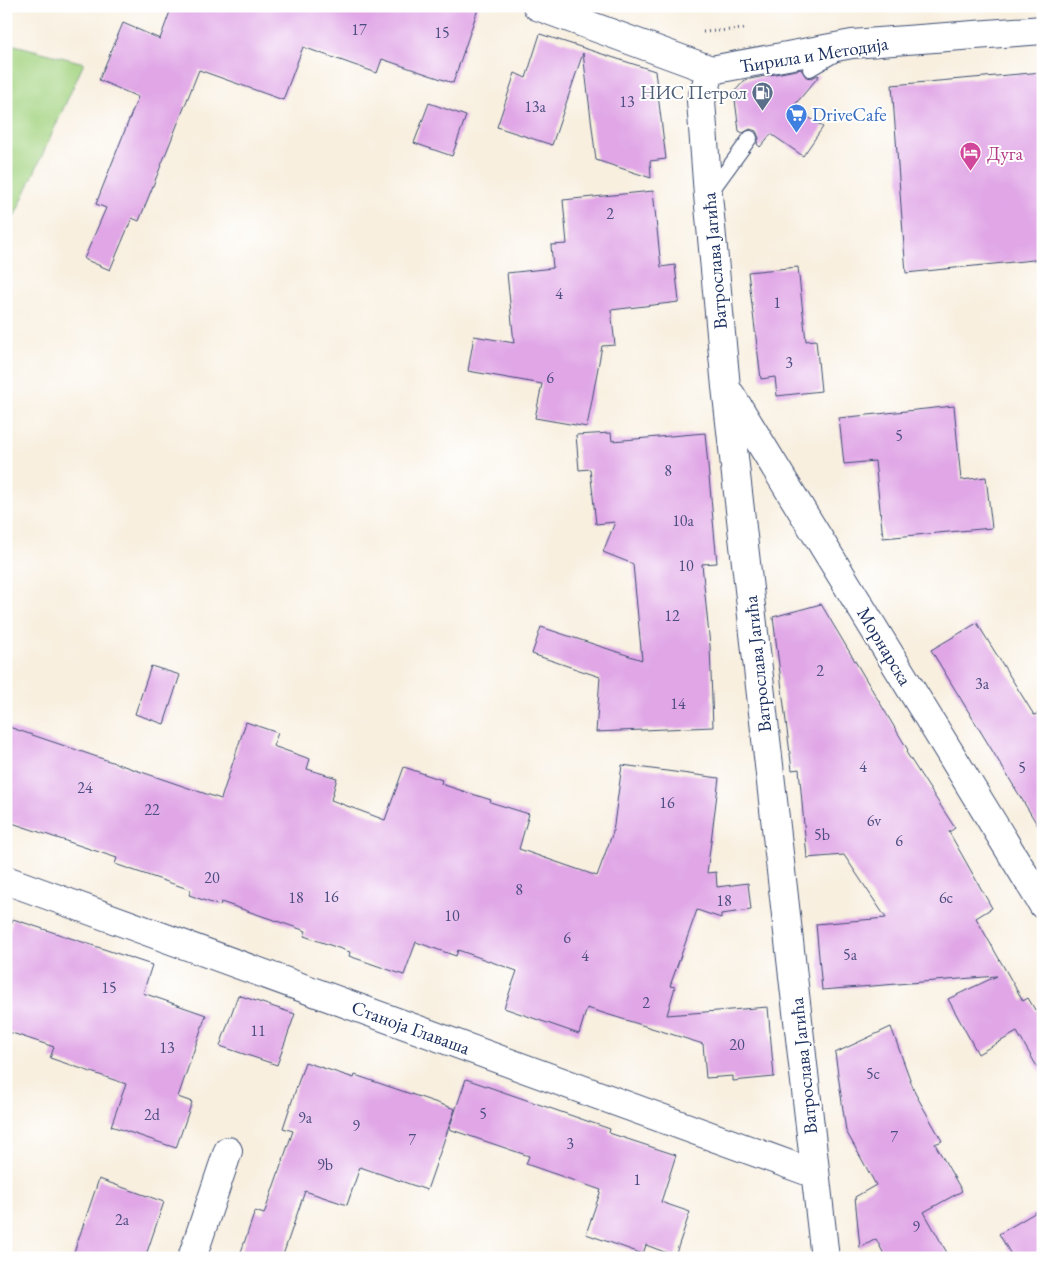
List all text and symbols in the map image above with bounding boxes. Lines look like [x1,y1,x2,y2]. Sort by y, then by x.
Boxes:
house number: 17 [351,19,367,40]
house number: 15 [434,22,450,43]
street label: Ћирила и Методија [738,30,890,79]
place label: НИС Петрол [640,80,747,105]
fuel station icon: НИС Петрол [751,80,775,111]
house number: 13 [619,91,635,112]
house number: 13a [524,96,546,117]
supermarket icon: DriveCafe [784,102,808,133]
place label: DriveCafe [812,102,887,127]
hotel icon: Дуга [959,141,983,172]
place label: Дуга [987,141,1023,166]
street label: Ватрослава Јагића [696,191,733,331]
house number: 2 [606,203,614,224]
house number: 4 [555,283,563,304]
house number: 1 [773,292,781,313]
house number: 3 [785,352,793,373]
house number: 6 [546,367,554,388]
house number: 5 [895,425,903,446]
house number: 8 [664,460,672,481]
house number: 10a [672,510,694,531]
house number: 10 [678,555,694,576]
street label: Ватрослава Јагића [738,594,777,734]
street label: Морнарска [851,602,918,690]
house number: 12 [664,605,680,626]
house number: 2 [816,660,824,681]
house number: 3a [975,673,990,694]
house number: 14 [670,693,686,714]
house number: 4 [859,756,867,777]
house number: 5 [1018,757,1026,778]
house number: 24 [77,777,93,798]
house number: 16 [659,792,675,813]
house number: 22 [144,799,160,820]
house number: 6v [867,810,882,831]
house number: 5b [814,824,830,845]
house number: 6 [895,830,903,851]
house number: 20 [204,867,220,888]
house number: 8 [515,879,523,900]
house number: 16 [323,886,339,907]
house number: 18 [288,887,304,908]
house number: 6c [939,887,953,908]
house number: 18 [716,890,732,911]
house number: 10 [444,905,460,926]
house number: 6 [563,927,571,948]
house number: 5a [843,944,858,965]
house number: 4 [581,945,589,966]
house number: 15 [101,977,117,998]
house number: 2 [642,992,650,1013]
street label: Станоја Главаша [348,995,474,1061]
street label: Ватрослава Јагића [784,996,823,1136]
house number: 11 [250,1020,266,1041]
house number: 20 [729,1034,745,1055]
house number: 13 [159,1037,175,1058]
house number: 5c [866,1063,880,1084]
house number: 5 [479,1103,487,1124]
house number: 2d [144,1104,161,1125]
house number: 9a [298,1107,313,1128]
house number: 9 [352,1115,360,1136]
house number: 7 [890,1126,898,1147]
house number: 7 [408,1129,416,1150]
house number: 3 [566,1133,574,1154]
house number: 9b [317,1154,333,1175]
house number: 1 [633,1169,641,1190]
house number: 2a [115,1209,130,1230]
house number: 9 [912,1216,920,1237]

